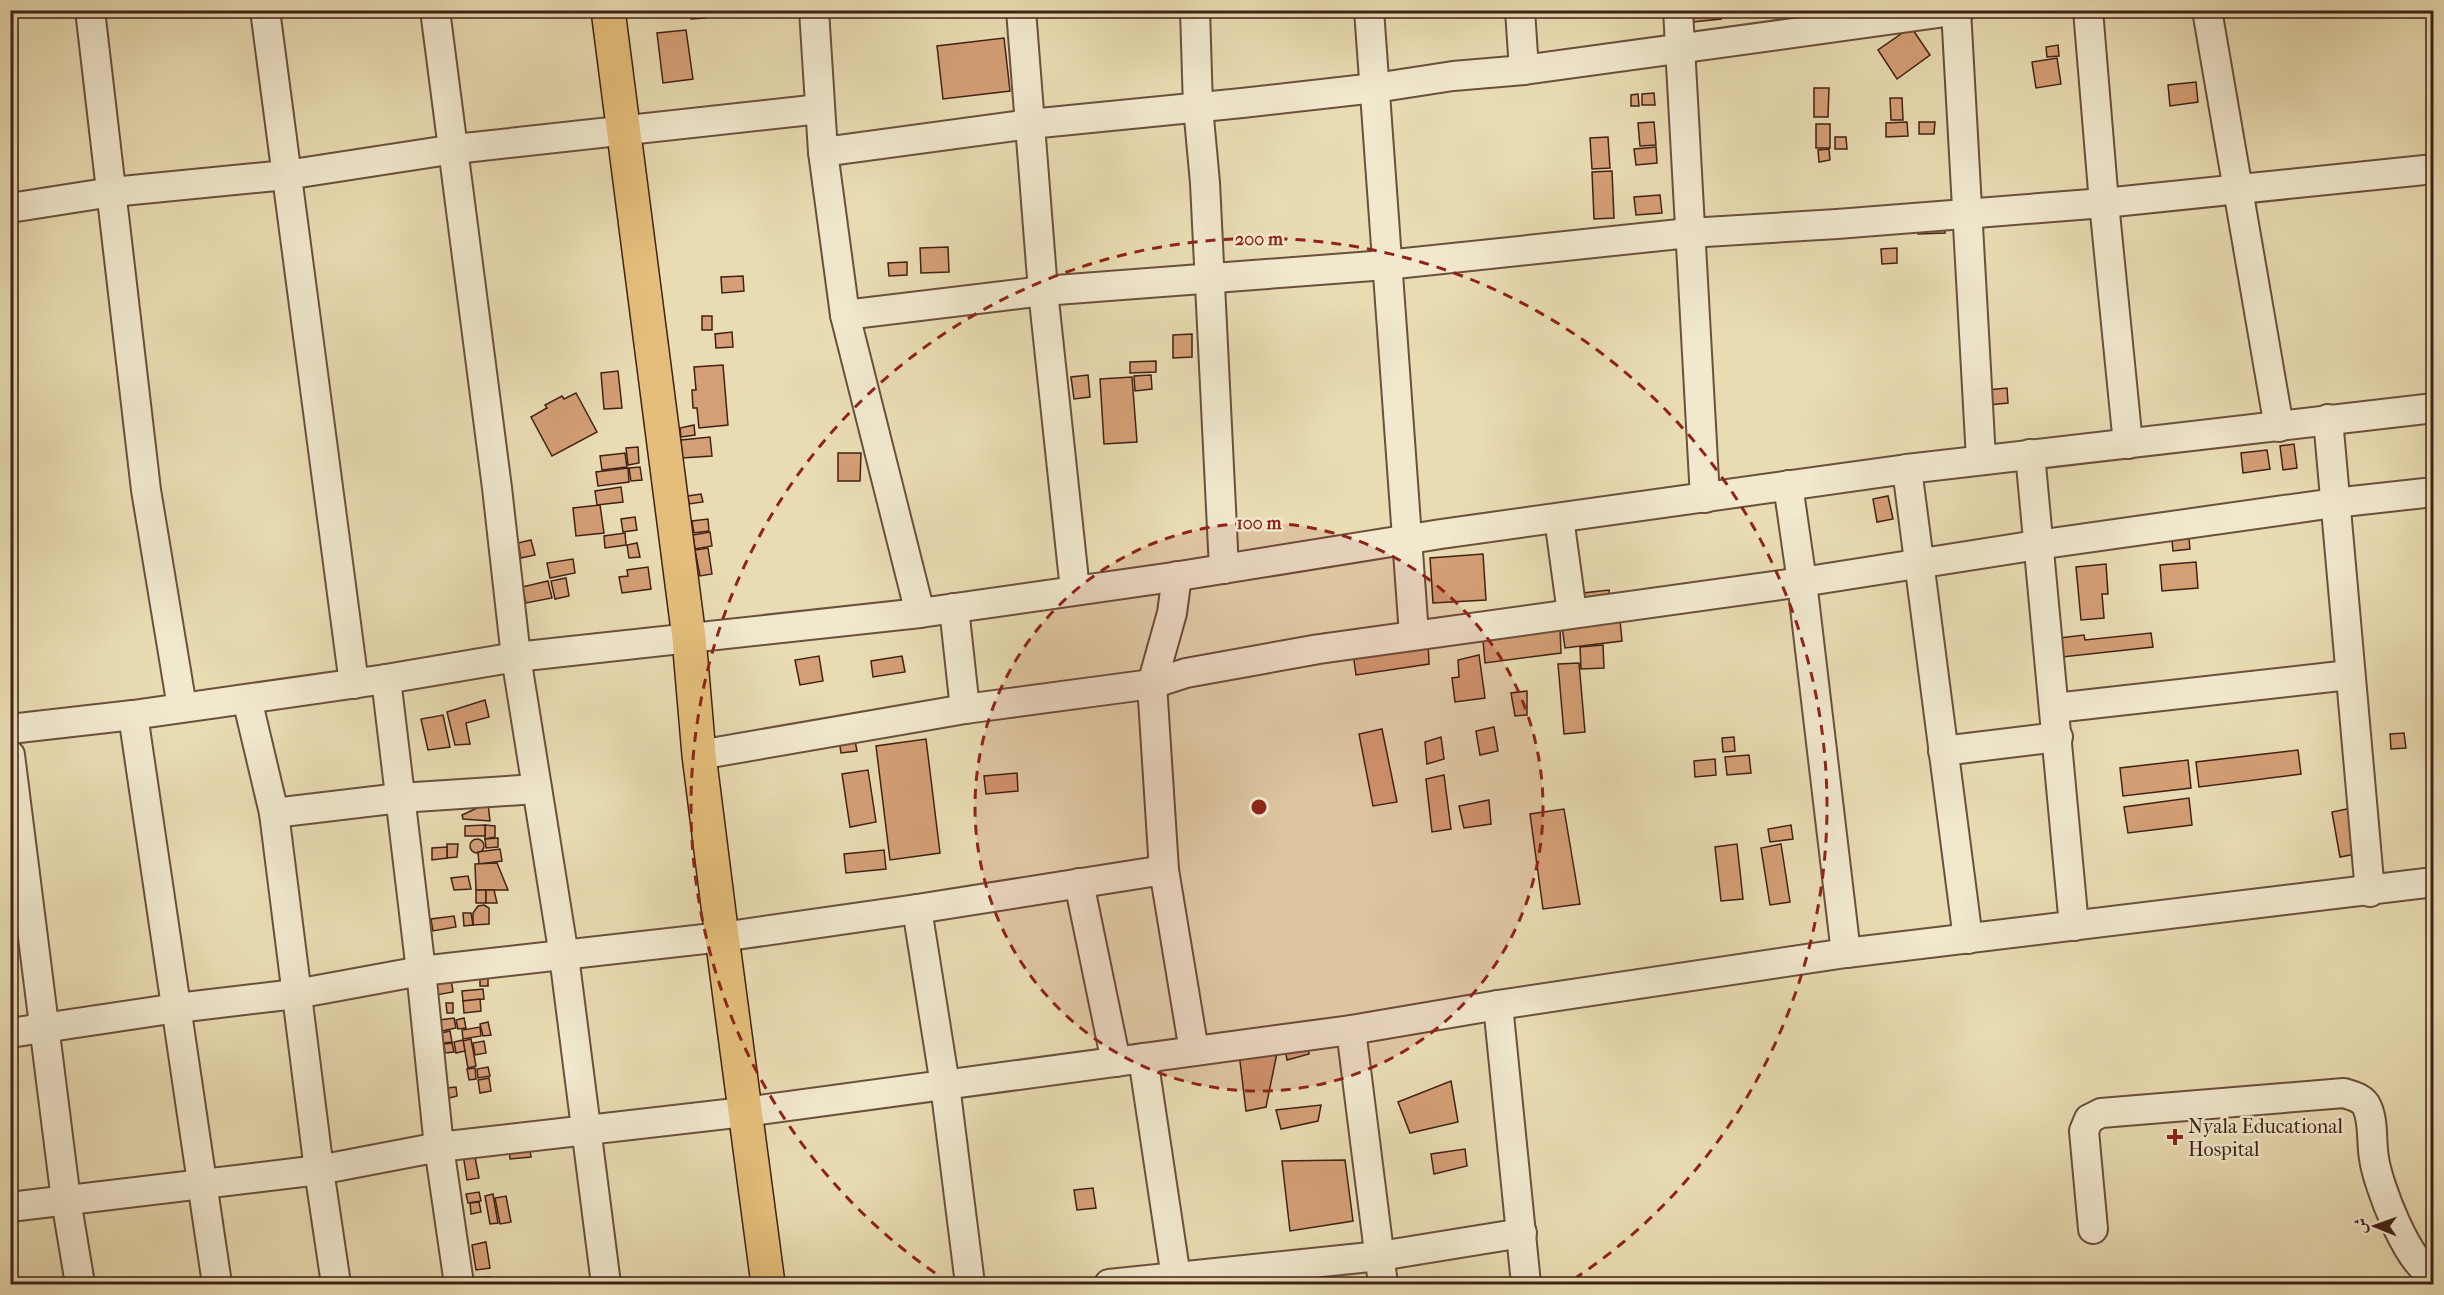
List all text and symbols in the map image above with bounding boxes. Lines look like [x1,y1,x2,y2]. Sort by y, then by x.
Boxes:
text: 200 m [1235,229,1284,250]
text: 100 m [1236,513,1283,534]
centre of rings [1249,797,1269,817]
place label: Nyala Educational Hospital [2188,1115,2344,1161]
marker: Nyala Educational Hospital [2166,1128,2184,1146]
north arrow [2345,1196,2405,1256]
text: ش [2351,1218,2370,1234]

